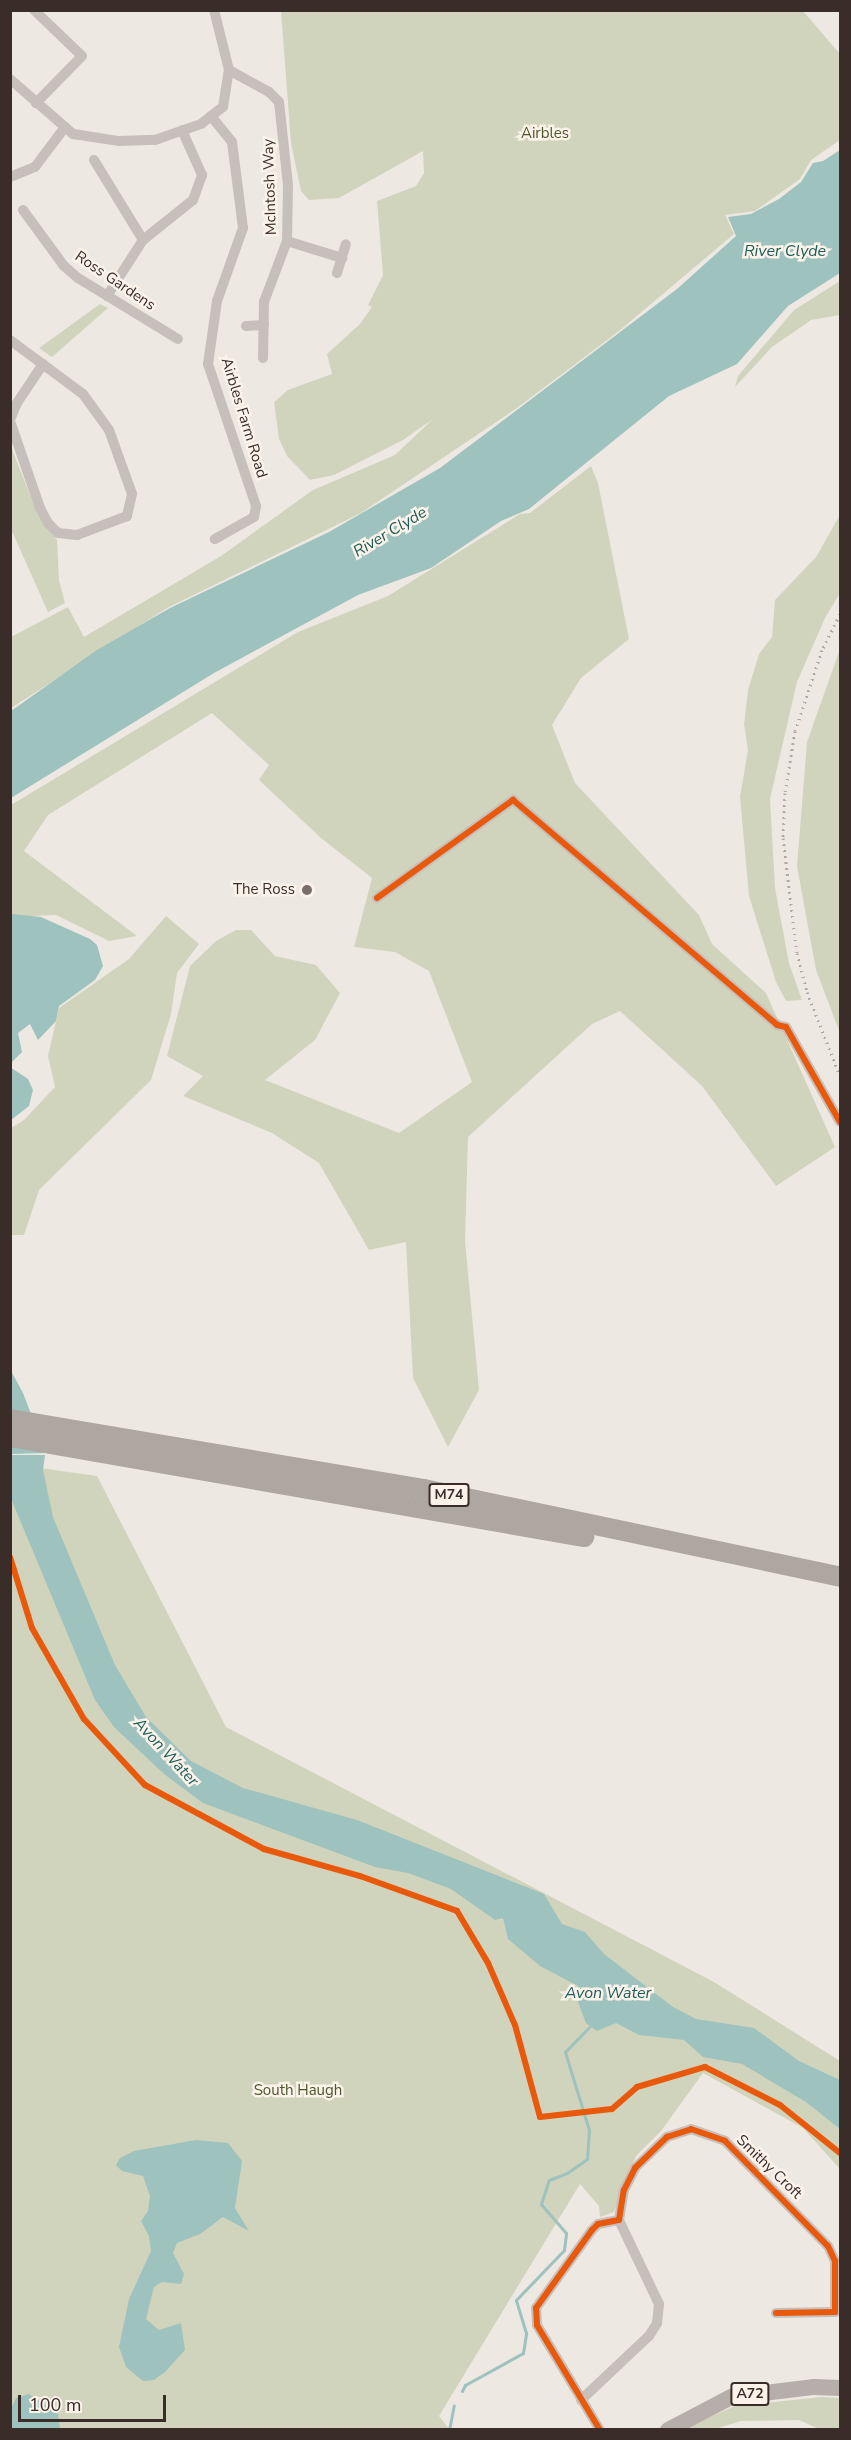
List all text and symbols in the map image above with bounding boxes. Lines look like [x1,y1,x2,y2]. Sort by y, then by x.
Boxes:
park label: Airbles [521,125,569,143]
street label: McIntosh Way [259,138,281,236]
water label: River Clyde [744,241,826,261]
street label: Ross Gardens [71,248,159,314]
street label: Airbles Farm Road [217,356,271,480]
water label: River Clyde [350,503,430,561]
place label: The Ross [233,881,295,899]
marker: The Ross [300,883,314,897]
road number: M74 [428,1484,470,1506]
water label: Avon Water [130,1714,202,1790]
water label: Avon Water [565,1983,651,2003]
park label: South Haugh [254,2082,342,2100]
street label: Smithy Croft [732,2131,806,2203]
scale bar [21,2383,170,2421]
road number: A72 [729,2383,771,2405]
text: 100 m [29,2393,81,2417]

